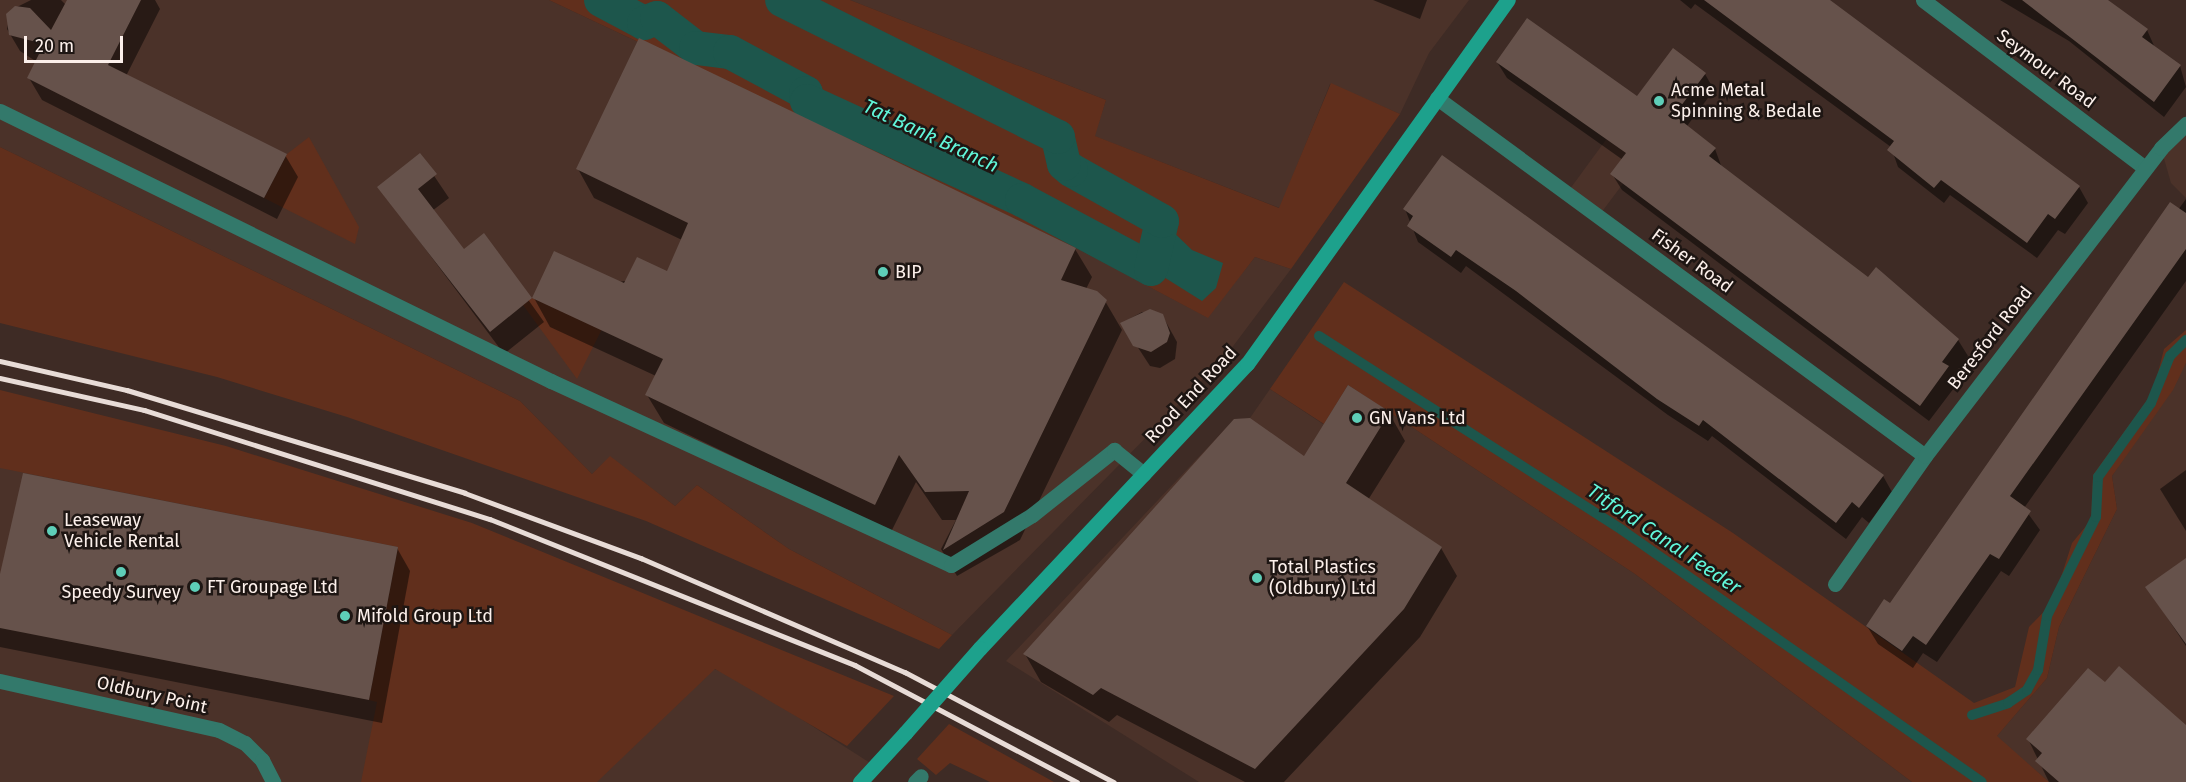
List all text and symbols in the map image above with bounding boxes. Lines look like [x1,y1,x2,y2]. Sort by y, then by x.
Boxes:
scale bar [27,24,126,62]
street label: Seymour Road [1992,25,2100,113]
text: 20 m [35,35,74,57]
place label: Acme Metal Spinning & Bedale [1671,80,1821,122]
water label: Tat Bank Branch [859,94,1003,178]
marker: Acme Metal Spinning & Bedale [1652,94,1666,108]
street label: Fisher Road [1647,224,1737,298]
place label: BIP [895,261,922,283]
marker: BIP [876,265,890,279]
street label: Beresford Road [1943,282,2037,394]
street label: Rood End Road [1141,342,1241,448]
place label: GN Vans Ltd [1369,407,1466,429]
marker: GN Vans Ltd [1350,411,1364,425]
water label: Titford Canal Feeder [1583,479,1745,599]
place label: Leaseway Vehicle Rental [64,510,180,552]
marker: Leaseway Vehicle Rental [45,524,59,538]
place label: Total Plastics (Oldbury) Ltd [1269,557,1376,600]
marker: Speedy Survey [114,565,128,579]
marker: Total Plastics (Oldbury) Ltd [1250,571,1264,585]
place label: FT Groupage Ltd [207,576,338,598]
marker: FT Groupage Ltd [188,580,202,594]
place label: Speedy Survey [61,581,181,603]
place label: Mifold Group Ltd [357,605,493,627]
marker: Mifold Group Ltd [338,609,352,623]
street label: Oldbury Point [95,672,209,718]

